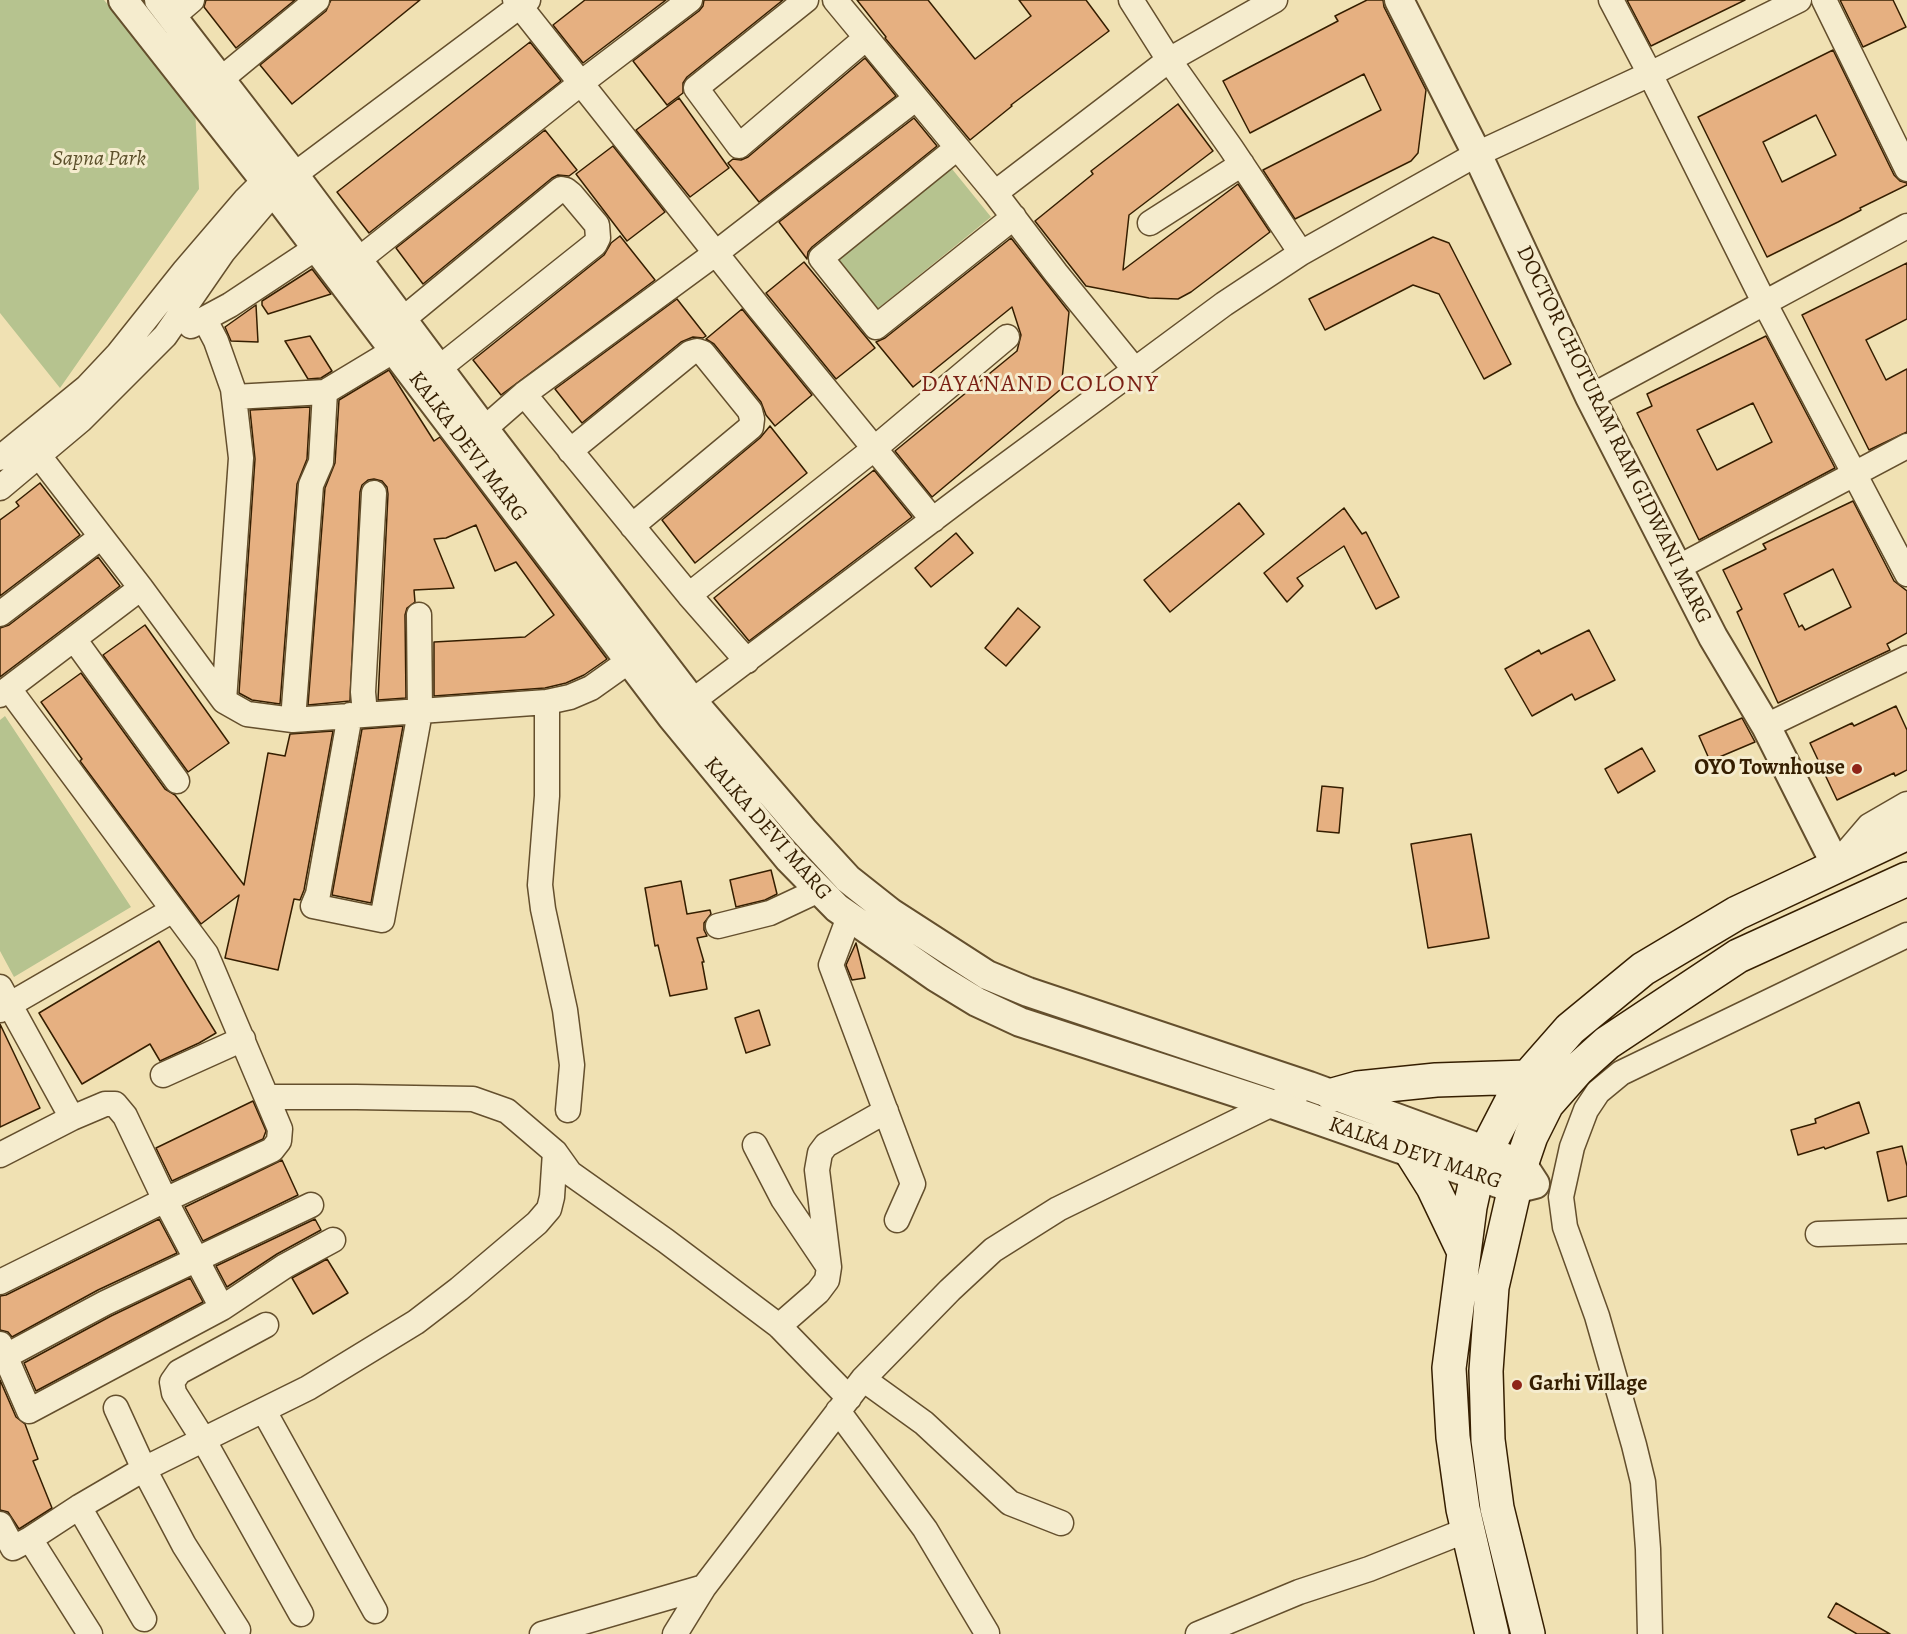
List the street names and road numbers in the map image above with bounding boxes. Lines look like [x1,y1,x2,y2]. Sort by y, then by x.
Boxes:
street label: DOCTOR CHOTURAM RAM GIDWANI MARG [1510,242,1716,628]
street label: KALKA DEVI MARG [402,367,532,527]
street label: KALKA DEVI MARG [698,752,836,906]
street label: KALKA DEVI MARG [1325,1112,1505,1196]

